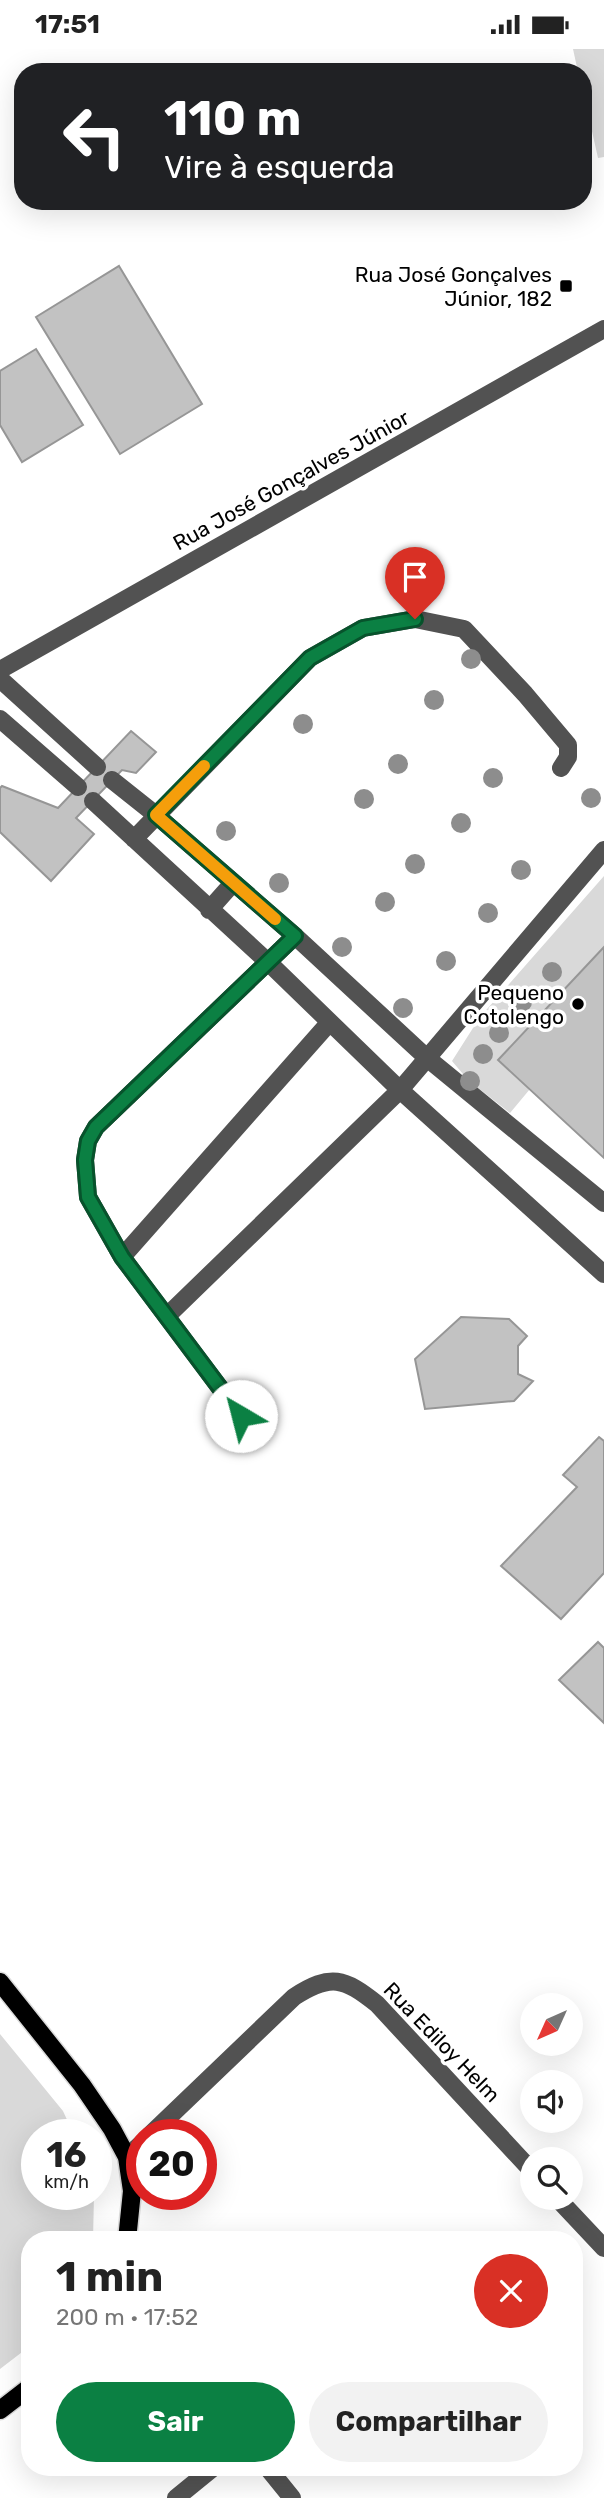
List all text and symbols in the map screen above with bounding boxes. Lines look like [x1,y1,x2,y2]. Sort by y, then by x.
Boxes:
text: 17:51 [35,9,100,40]
text: 110 m [164,89,301,147]
icon: left [49,91,140,182]
text: Vire à esquerda [164,148,395,186]
place label: Rua José Gonçalves Júnior, 182 [355,262,552,311]
marker: Rua José Gonçalves Júnior, 182 [558,278,574,294]
street label: Rua José Gonçalves Júnior [169,405,413,555]
pin [385,547,445,619]
icon: arrive [396,558,434,596]
place label: Pequeno Cotolengo [464,980,564,1029]
marker: Pequeno Cotolengo [570,996,586,1012]
position arrow [204,1379,278,1453]
street label: Rua Ediloy Helm [379,1977,505,2107]
north arrow [520,1993,583,2056]
map controls [520,1993,583,2210]
button: sound [520,2070,583,2133]
speed limit sign: 20 [126,2119,217,2210]
text: 16 [46,2134,87,2176]
button: search [520,2147,583,2210]
text: km/h [44,2171,89,2193]
text: 1 min [56,2252,163,2302]
button: close [474,2254,548,2328]
text: 200 m · 17:52 [56,2303,198,2331]
button: Sair [56,2382,295,2462]
button: Compartilhar [309,2382,548,2462]

